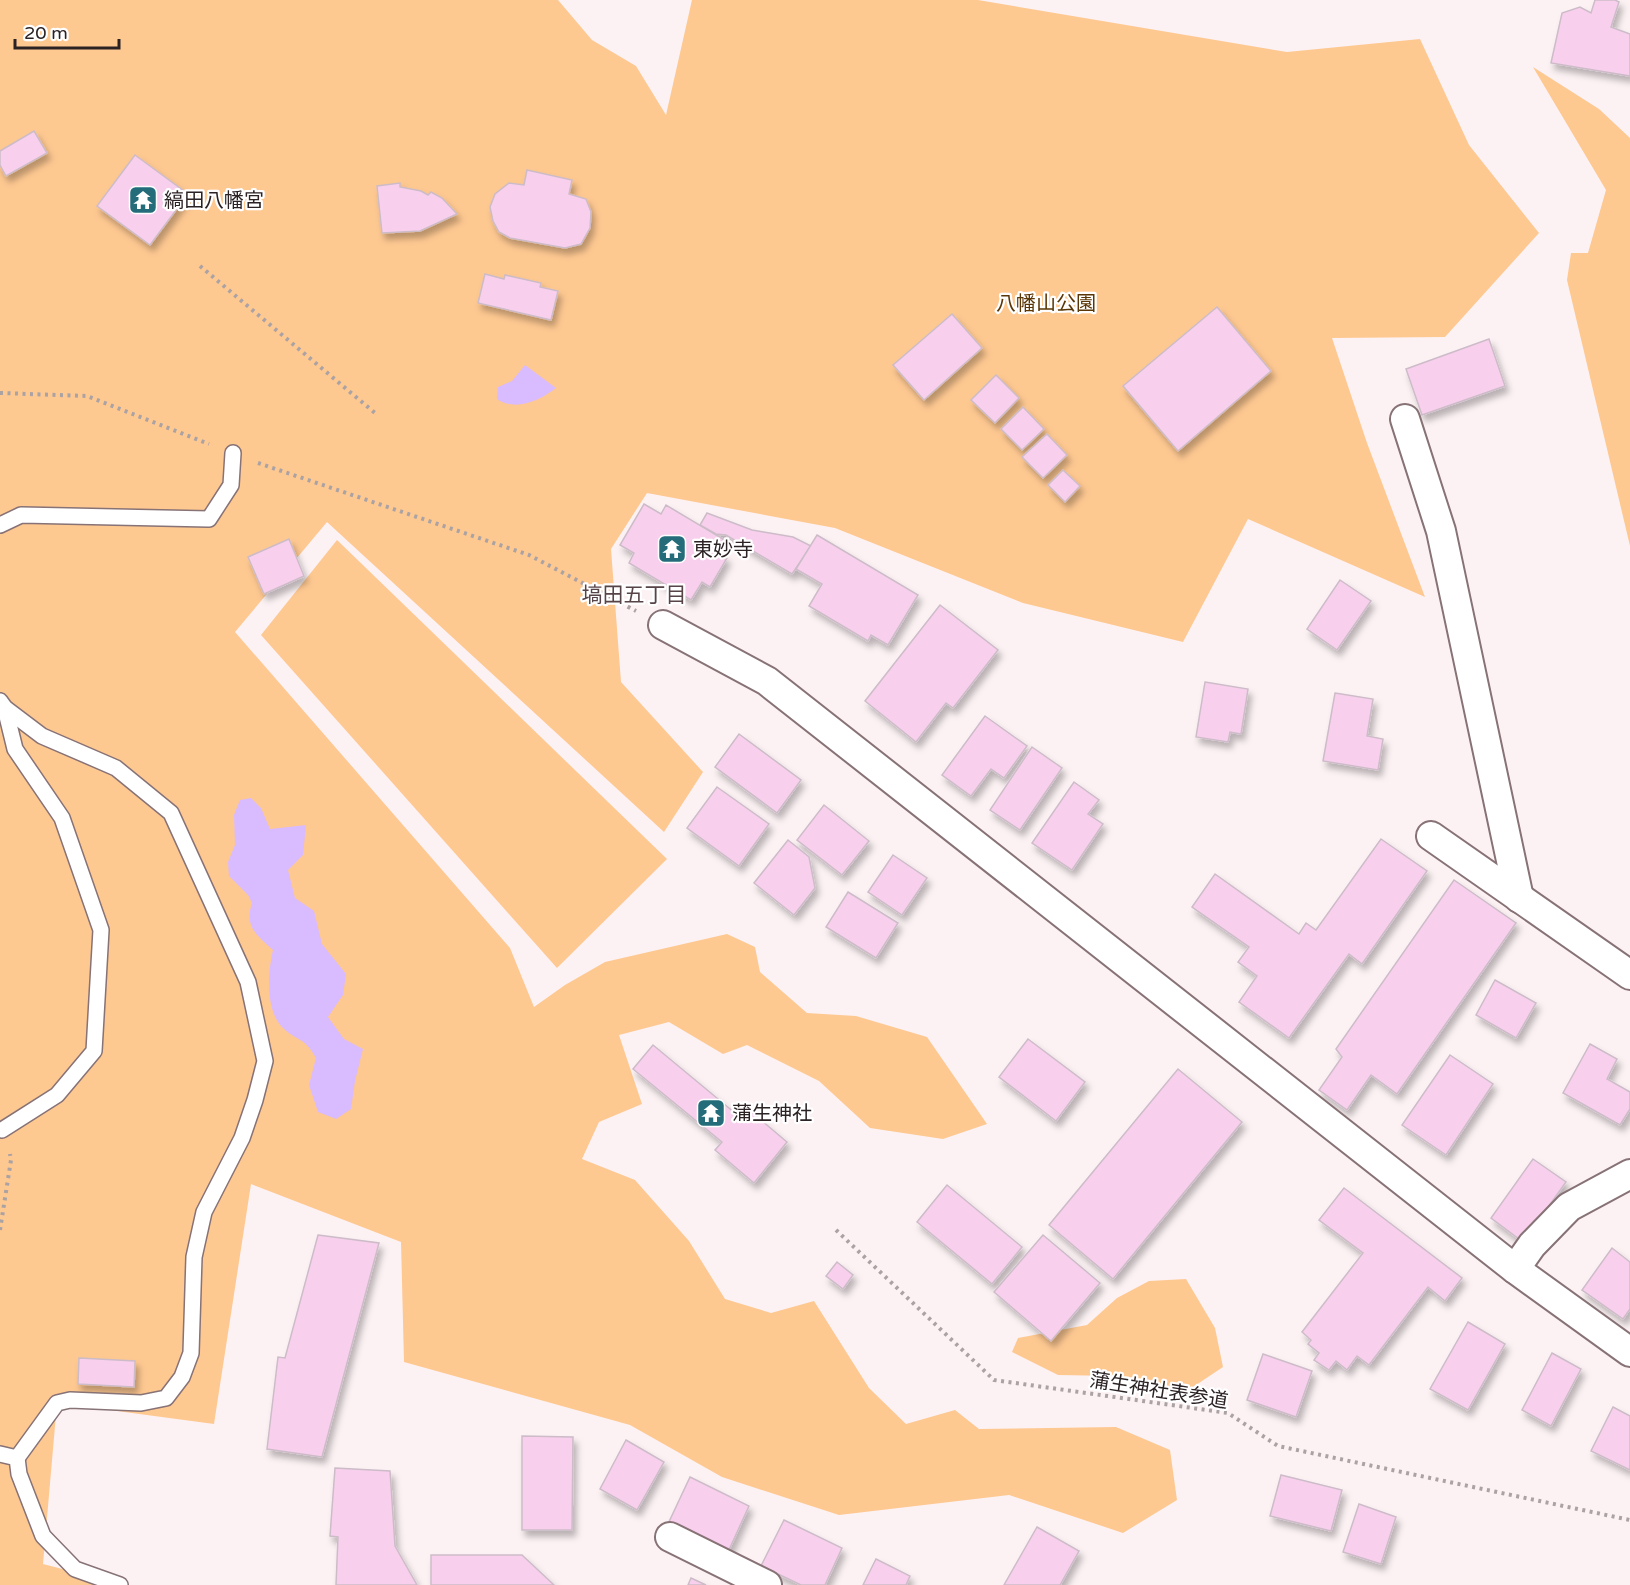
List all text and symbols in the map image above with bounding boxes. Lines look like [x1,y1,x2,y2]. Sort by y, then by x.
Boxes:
scale bar [15,12,118,50]
text: 20 m [24,22,68,44]
temple icon: 縞田八幡宮 [127,184,159,216]
place label: 縞田八幡宮 [164,189,264,213]
park label: 八幡山公園 [996,292,1096,316]
temple icon: 東妙寺 [656,533,688,565]
place label: 東妙寺 [693,538,753,562]
district label: 塙田五丁目 [582,583,687,608]
temple icon: 蒲生神社 [695,1097,727,1129]
place label: 蒲生神社 [732,1102,812,1126]
street label: 蒲生神社表参道 [1088,1368,1230,1414]

